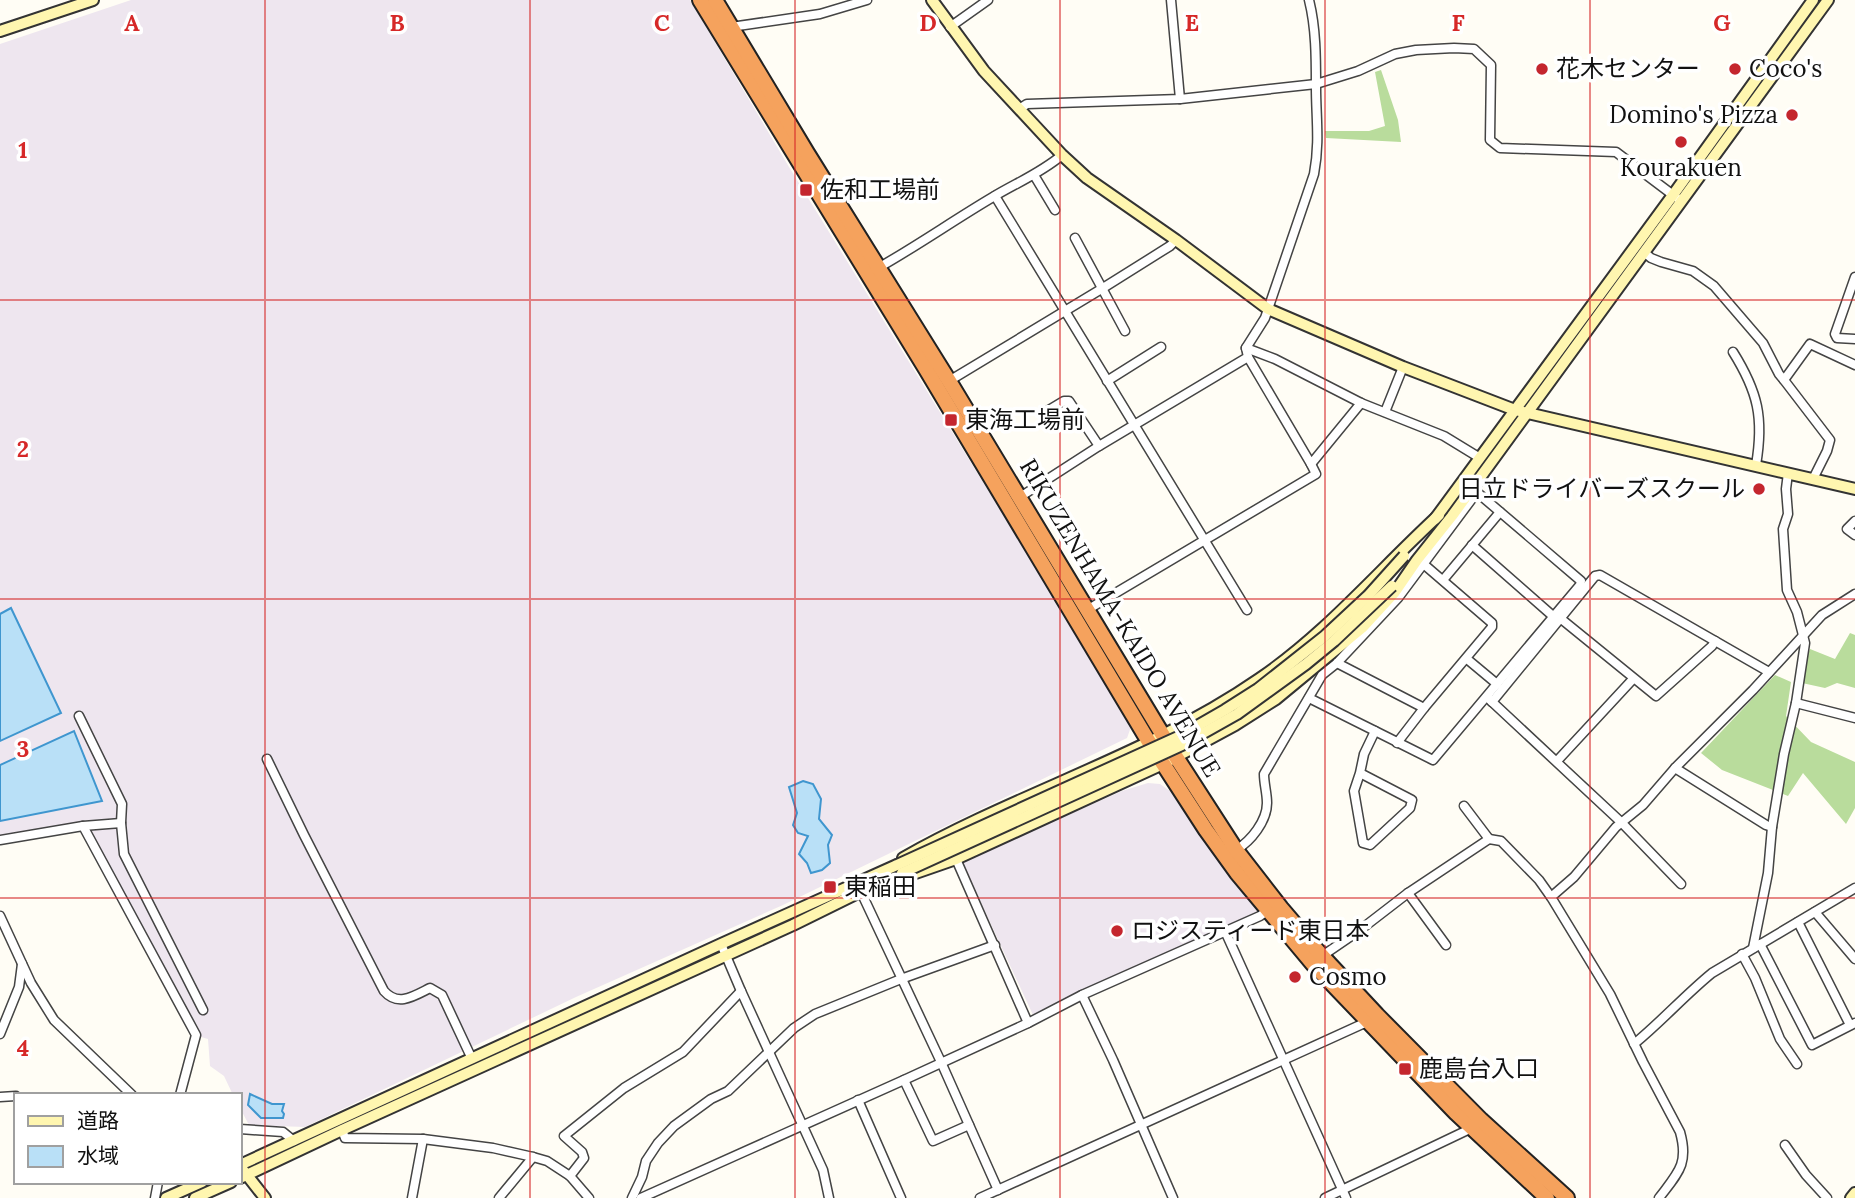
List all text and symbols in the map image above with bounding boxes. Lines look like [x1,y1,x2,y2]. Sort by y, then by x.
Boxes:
text: A [124,8,140,37]
text: B [389,8,405,37]
text: C [654,8,670,37]
text: D [919,8,937,37]
text: E [1185,8,1199,37]
text: F [1451,8,1465,37]
text: G [1713,8,1731,37]
place label: 花木センター [1556,53,1700,84]
place label: Coco's [1749,53,1822,84]
marker: 花木センター [1534,61,1550,77]
marker: Coco's [1727,61,1743,77]
place label: Domino's Pizza [1609,99,1778,130]
marker: Domino's Pizza [1784,107,1800,123]
marker: Kourakuen [1673,134,1689,150]
text: 1 [18,135,28,164]
place label: Kourakuen [1620,152,1742,183]
place label: 佐和工場前 [820,174,940,205]
marker: 佐和工場前 [798,182,814,198]
place label: 東海工場前 [965,404,1085,435]
marker: 東海工場前 [943,412,959,428]
text: 2 [17,434,29,463]
street label: RIKUZENHAMA-KAIDO AVENUE [1013,453,1228,782]
place label: 日立ドライバーズスクール [1459,473,1745,504]
marker: 日立ドライバーズスクール [1751,481,1767,497]
text: 3 [17,734,29,763]
place label: 東稲田 [844,871,916,902]
marker: 東稲田 [822,879,838,895]
place label: ロジスティード東日本 [1131,915,1370,946]
marker: ロジスティード東日本 [1109,923,1125,939]
place label: Cosmo [1309,961,1386,992]
marker: Cosmo [1287,969,1303,985]
text: 4 [17,1033,29,1062]
place label: 鹿島台入口 [1419,1053,1539,1084]
marker: 鹿島台入口 [1397,1061,1413,1077]
legend [14,1093,242,1184]
text: 道路 [77,1107,119,1134]
text: 水域 [77,1142,119,1169]

